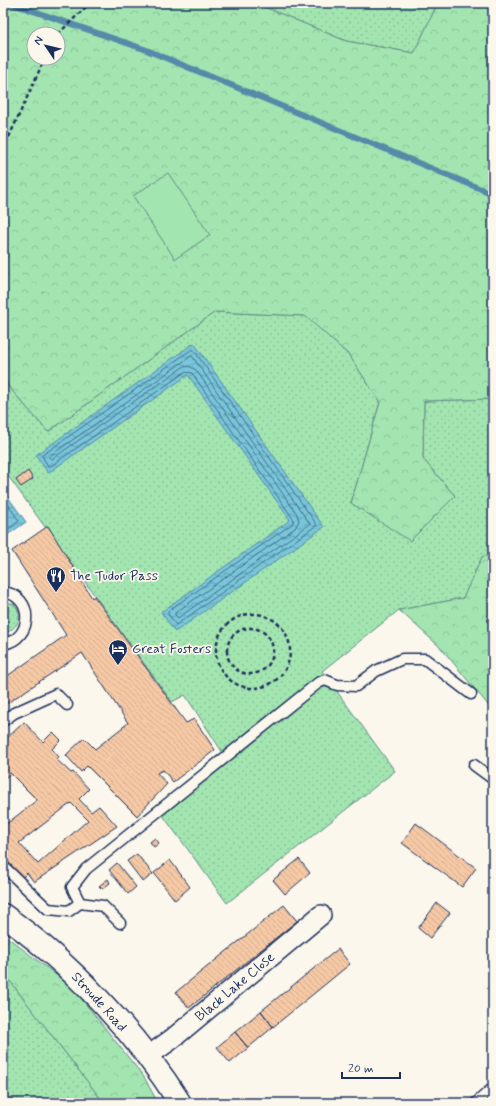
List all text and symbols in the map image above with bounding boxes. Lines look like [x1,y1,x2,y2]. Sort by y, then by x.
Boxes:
north arrow [26,26,66,66]
text: N [31,34,46,48]
restaurant icon: The Tudor Pass [45,565,67,593]
place label: The Tudor Pass [70,567,158,585]
hotel icon: Great Fosters [107,638,129,666]
place label: Great Fosters [132,640,211,658]
street label: Black Lake Close [191,948,279,1026]
street label: Stroude Road [67,968,131,1036]
scale bar [342,1054,400,1080]
text: 20 m [348,1061,374,1077]

